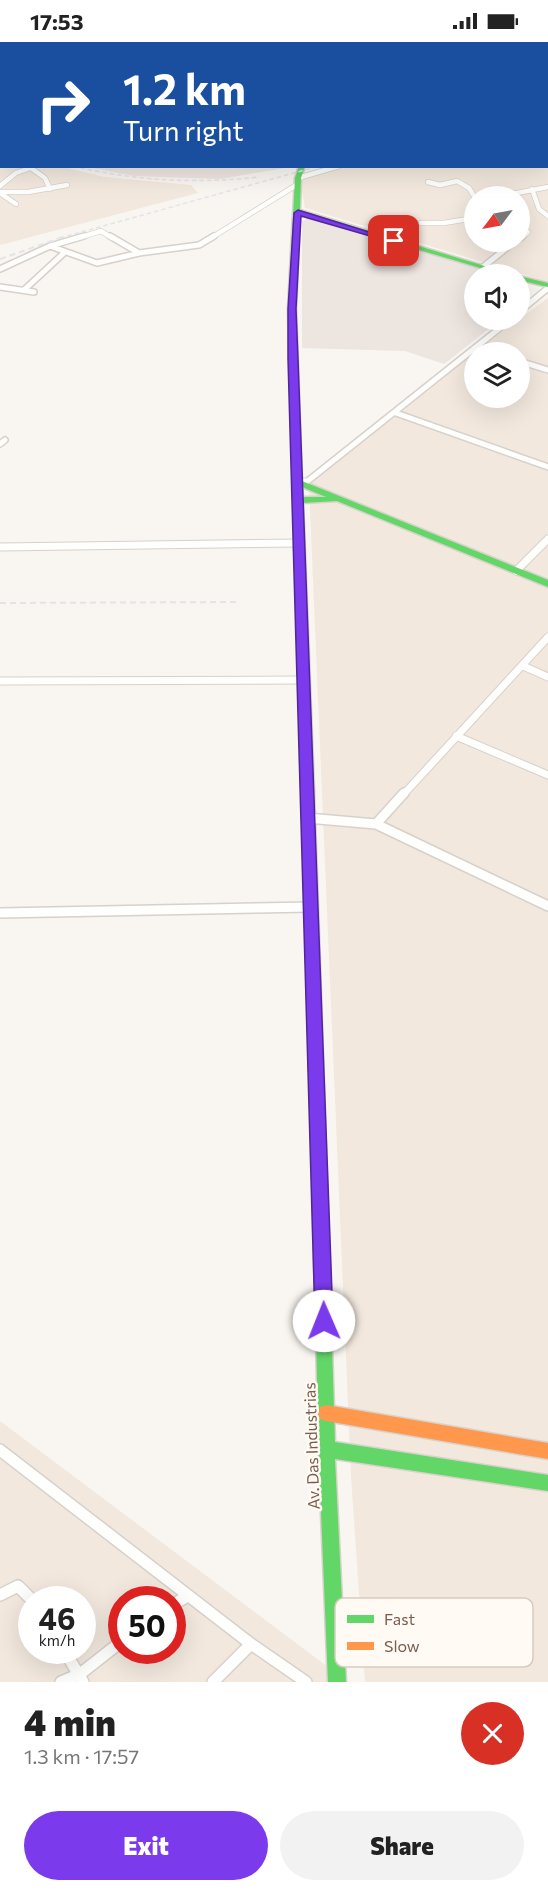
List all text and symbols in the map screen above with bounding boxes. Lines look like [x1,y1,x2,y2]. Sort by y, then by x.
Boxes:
text: 17:53 [30,8,84,35]
text: 1.2 km [123,62,246,114]
icon: right [24,66,102,144]
text: Turn right [123,114,243,147]
north arrow [464,186,530,252]
map controls [464,186,530,408]
pin [368,215,419,266]
icon: arrive [377,224,410,257]
button: sound [464,264,530,330]
button: layers [464,342,530,408]
position arrow [292,1289,356,1353]
street label: Av. Das Industrias [299,1382,323,1510]
speed limit sign: 50 [108,1586,186,1664]
legend [335,1598,533,1667]
text: 46 [39,1599,75,1636]
text: Fast [384,1609,415,1628]
text: km/h [39,1631,75,1649]
text: Slow [384,1636,420,1655]
text: 4 min [24,1699,116,1743]
button: close [461,1702,524,1765]
text: 1.3 km · 17:57 [24,1744,139,1768]
button: Exit [24,1811,268,1880]
button: Share [280,1811,524,1880]

